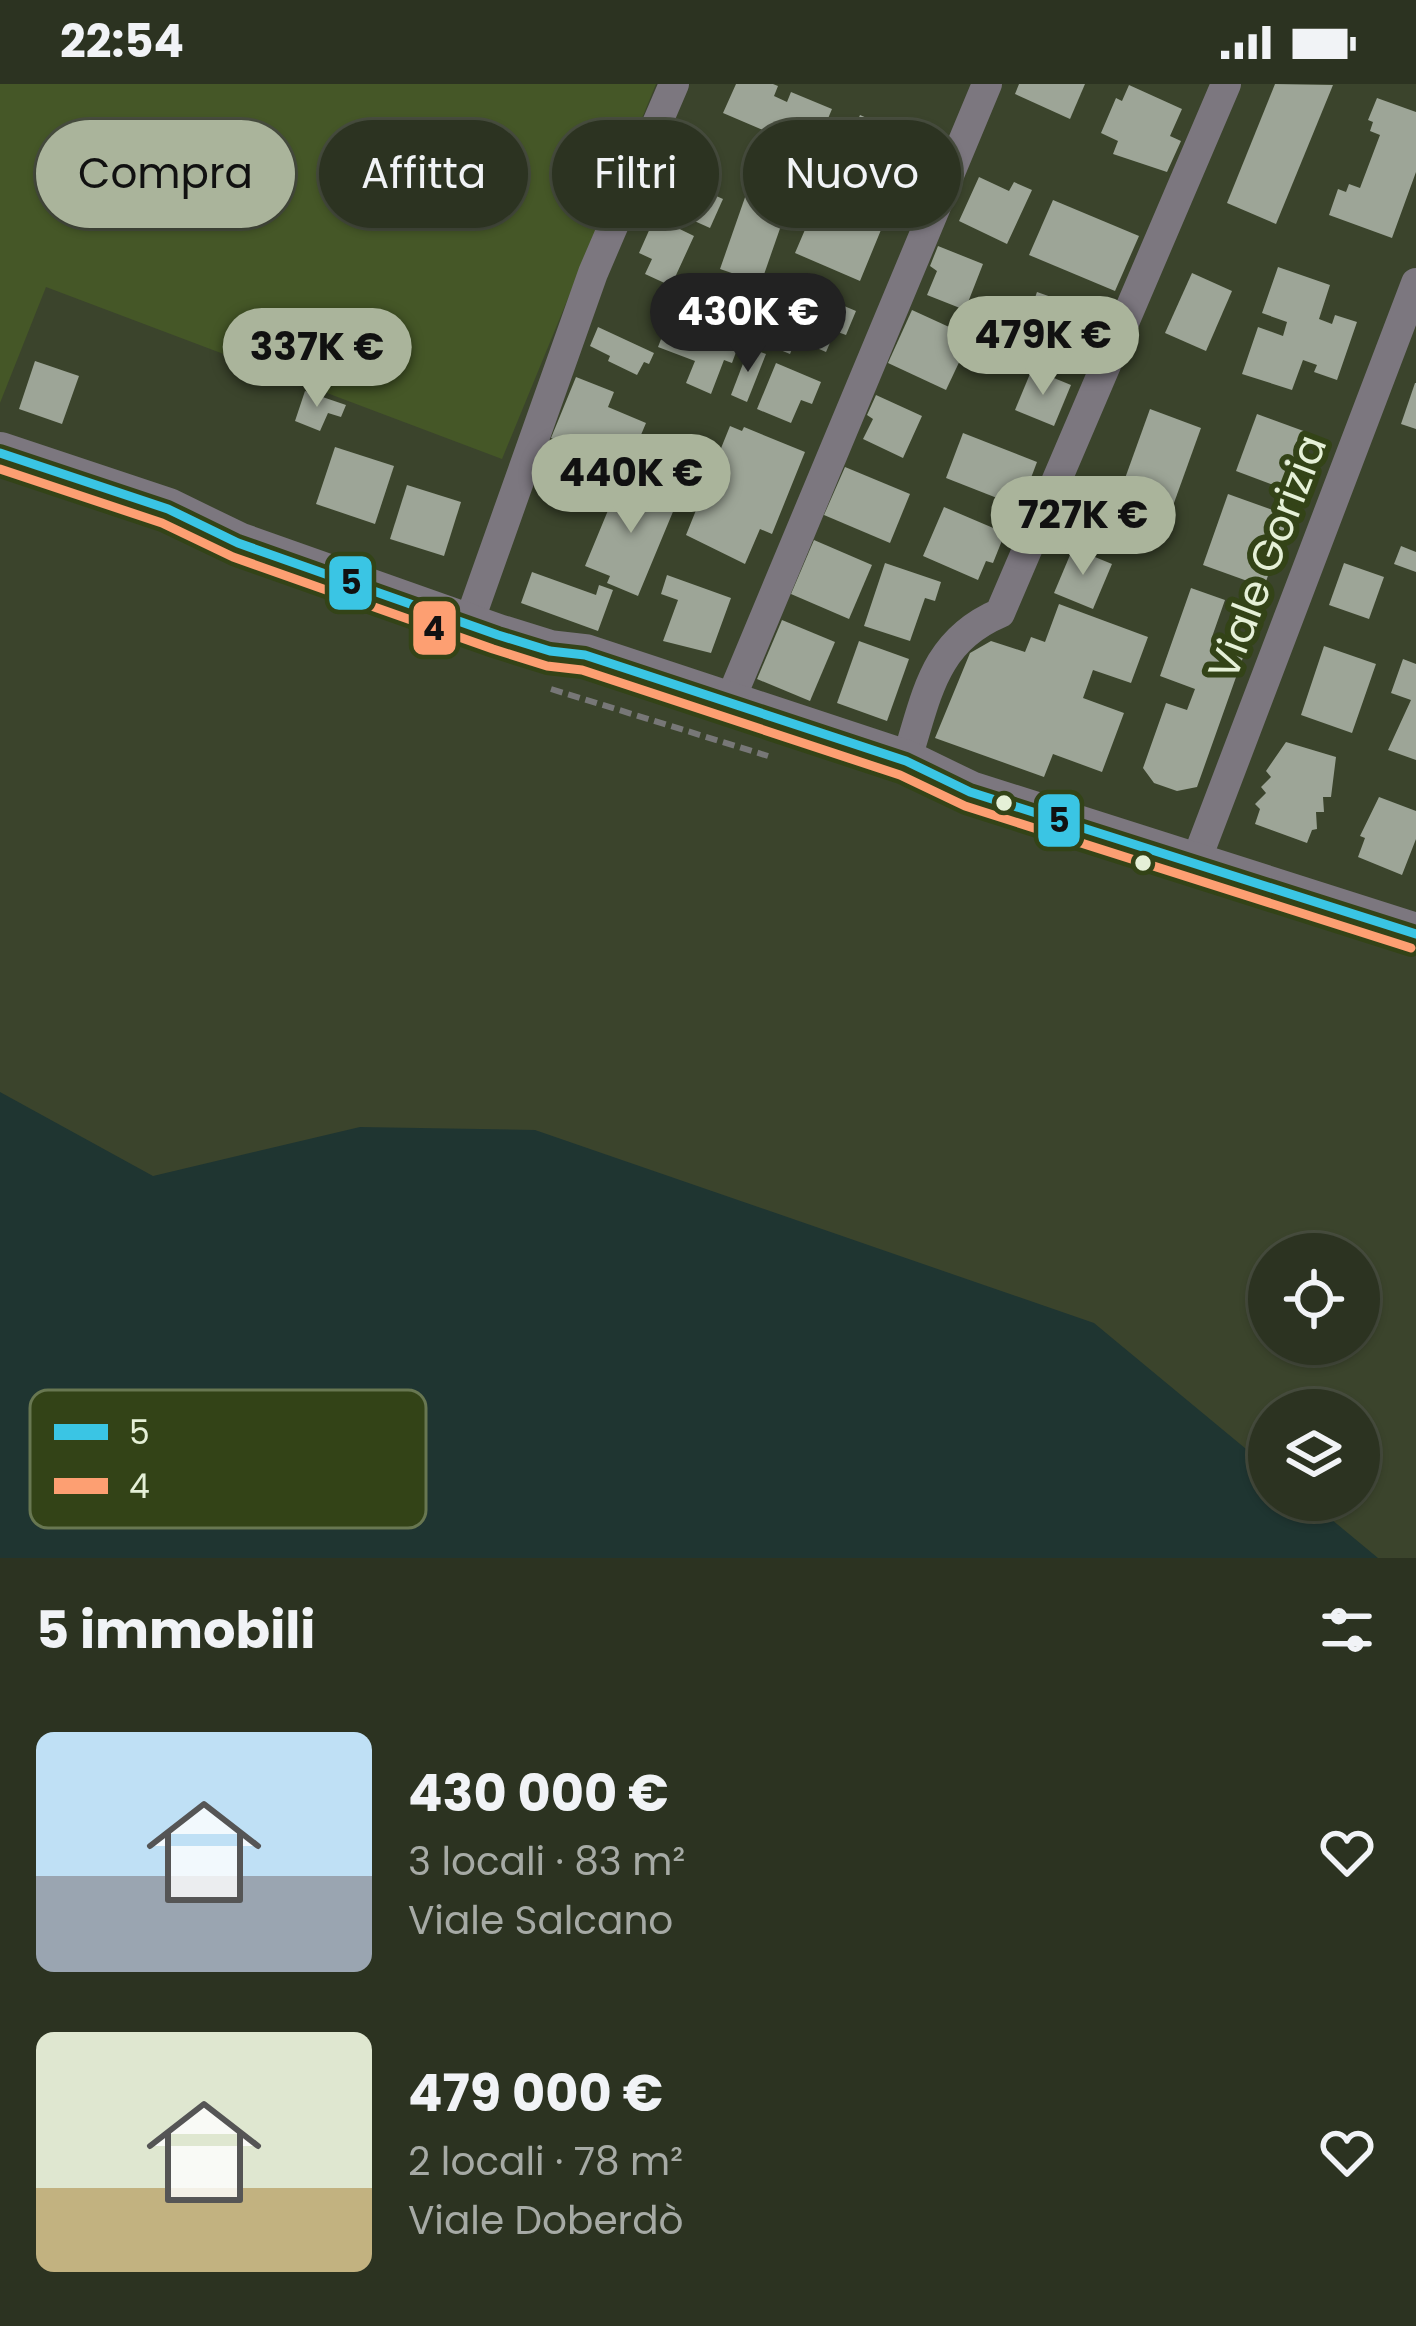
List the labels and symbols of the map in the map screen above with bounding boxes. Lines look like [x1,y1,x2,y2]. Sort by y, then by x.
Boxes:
pin: 430K € [650,273,846,375]
pin: 479K € [945,296,1141,398]
pin: 337K € [219,308,415,410]
street label: Viale Gorizia [1194,426,1341,688]
pin: 440K € [533,434,729,536]
pin: 727K € [985,476,1181,578]
line badge: 5 [327,554,374,612]
text: 5 [340,559,362,606]
line badge: 4 [411,599,458,657]
text: 4 [423,605,445,652]
unlabelled marker [993,792,1015,814]
line badge: 5 [1036,792,1082,849]
text: 5 [1048,797,1070,844]
unlabelled marker [1132,852,1154,874]
legend [30,1390,426,1528]
text: 5 [129,1409,150,1456]
text: 4 [129,1463,150,1510]

